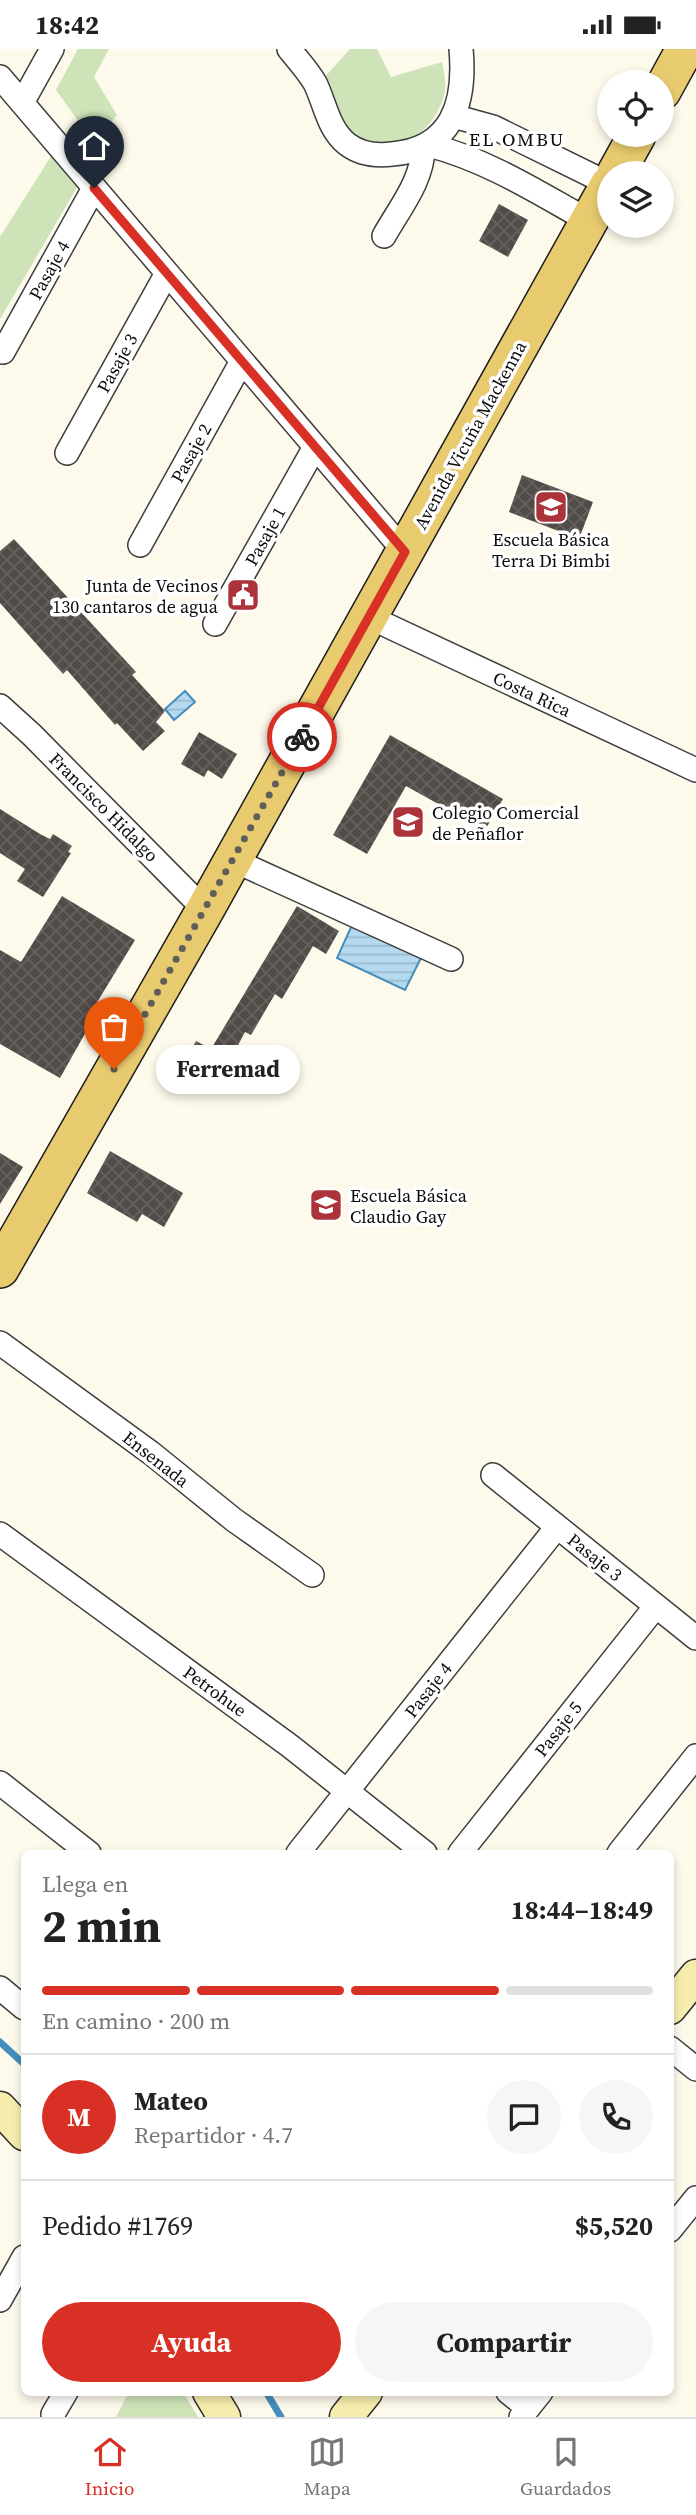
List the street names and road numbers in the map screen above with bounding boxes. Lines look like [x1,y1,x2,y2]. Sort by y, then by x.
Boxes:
street label: Pasaje 4 [23,236,75,304]
street label: Pasaje 3 [91,329,143,397]
street label: Avenida Vicuña Mackenna [408,336,533,534]
street label: Pasaje 2 [165,419,217,487]
street label: Pasaje 1 [239,502,291,570]
street label: Costa Rica [489,665,576,723]
street label: Francisco Hidalgo [44,747,164,867]
street label: Ensenada [118,1425,195,1493]
street label: Pasaje 3 [562,1527,628,1587]
street label: Pasaje 4 [398,1657,458,1723]
street label: Petrohue [178,1660,252,1722]
street label: Pasaje 5 [528,1696,588,1762]

